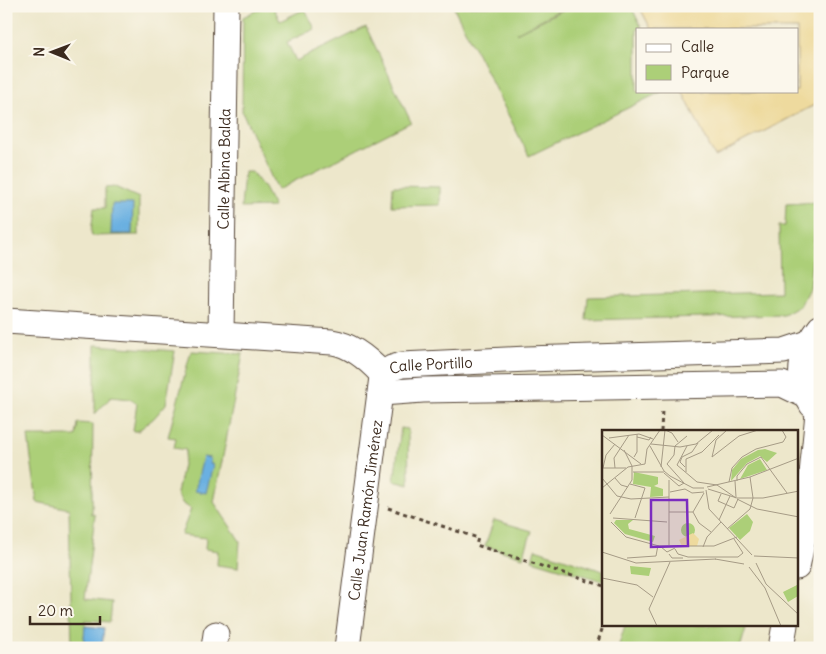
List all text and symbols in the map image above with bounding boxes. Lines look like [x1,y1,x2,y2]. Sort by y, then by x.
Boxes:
north arrow [28,28,78,78]
legend [636,28,798,92]
text: Calle [681,37,714,56]
text: N [30,47,48,57]
text: Parque [681,63,729,82]
street label: Calle Albina Balda [213,108,234,230]
street label: Calle Portillo [387,352,473,378]
street label: Calle Juan Ramón Jiménez [344,419,386,602]
inset map [602,430,798,626]
scale bar [30,594,100,626]
text: 20 m [38,601,73,620]

